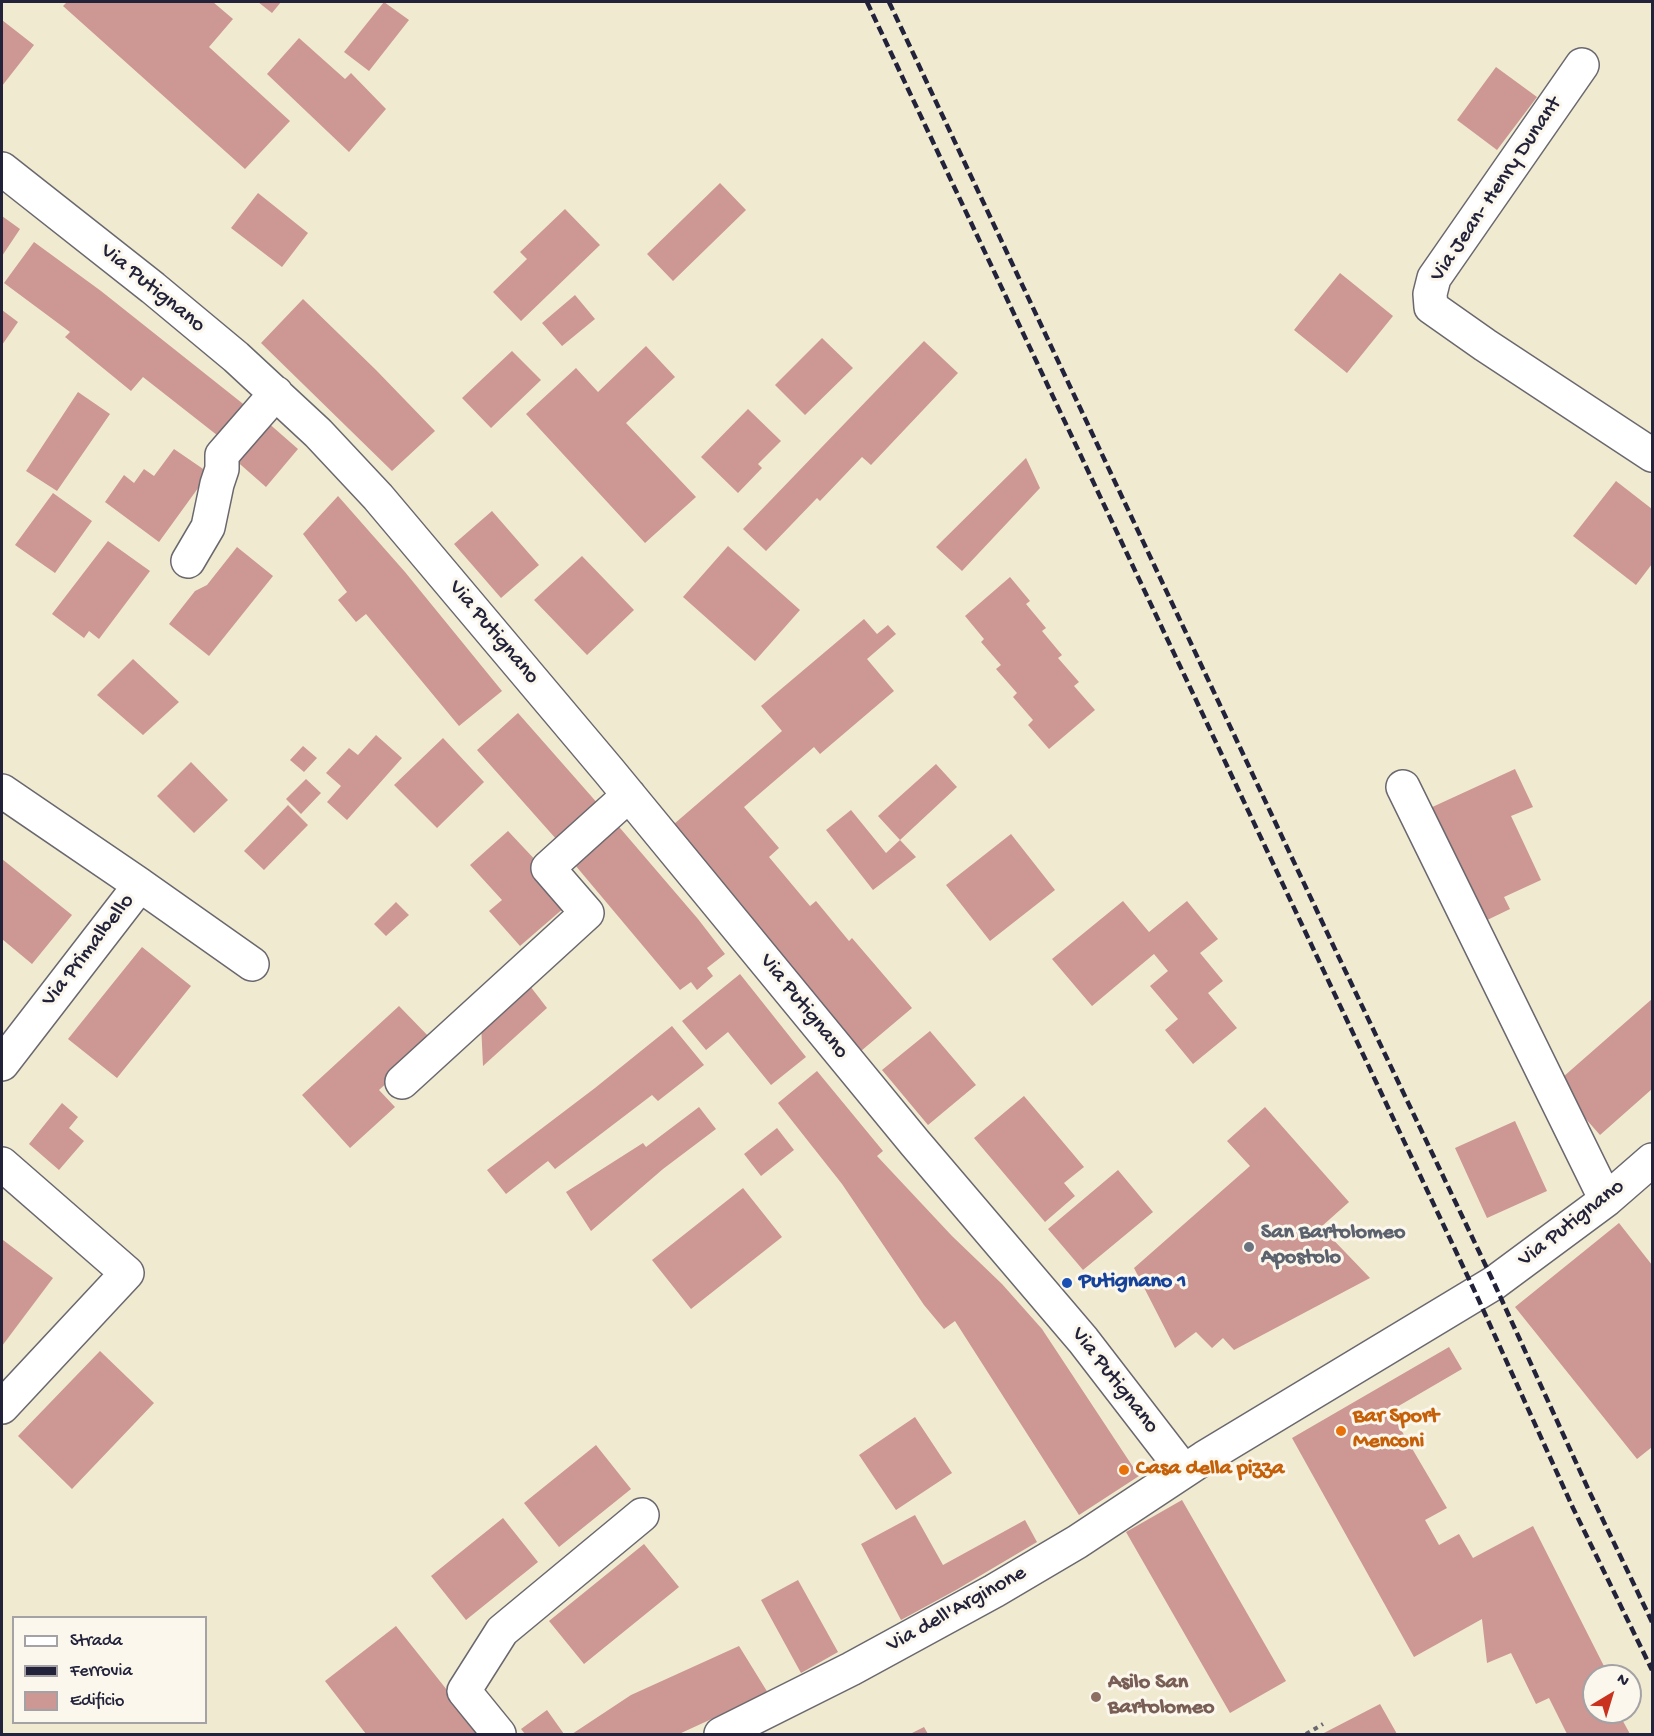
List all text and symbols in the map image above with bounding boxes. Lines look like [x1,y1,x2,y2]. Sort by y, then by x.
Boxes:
street label: Via Jean- Henry Dunant [1425,93,1569,287]
street label: Via Putignano [94,239,210,339]
street label: Via Putignano [442,576,544,690]
street label: Via Primalbello [37,889,141,1013]
street label: Via Putignano [753,949,853,1065]
street label: Via Putignano [1514,1174,1630,1274]
place label: San Bartolomeo Apostolo [1261,1221,1405,1272]
marker: San Bartolomeo Apostolo [1242,1240,1256,1254]
place label: Putignano 1 [1079,1270,1186,1296]
marker: Putignano 1 [1060,1276,1074,1290]
street label: Via Putignano [1064,1323,1164,1439]
place label: Bar Sport Menconi [1353,1405,1439,1456]
marker: Bar Sport Menconi [1334,1424,1348,1438]
place label: Casa della pizza [1136,1457,1284,1483]
marker: Casa della pizza [1117,1463,1131,1477]
street label: Via dell'Arginone [883,1561,1031,1659]
legend [12,1616,207,1724]
text: Strada [70,1631,123,1652]
text: Ferrovia [70,1661,132,1682]
north arrow [1582,1664,1642,1724]
text: N [1612,1670,1632,1692]
place label: Asilo San Bartolomeo [1108,1671,1214,1723]
marker: Asilo San Bartolomeo [1089,1690,1103,1704]
text: Edificio [70,1691,124,1712]

